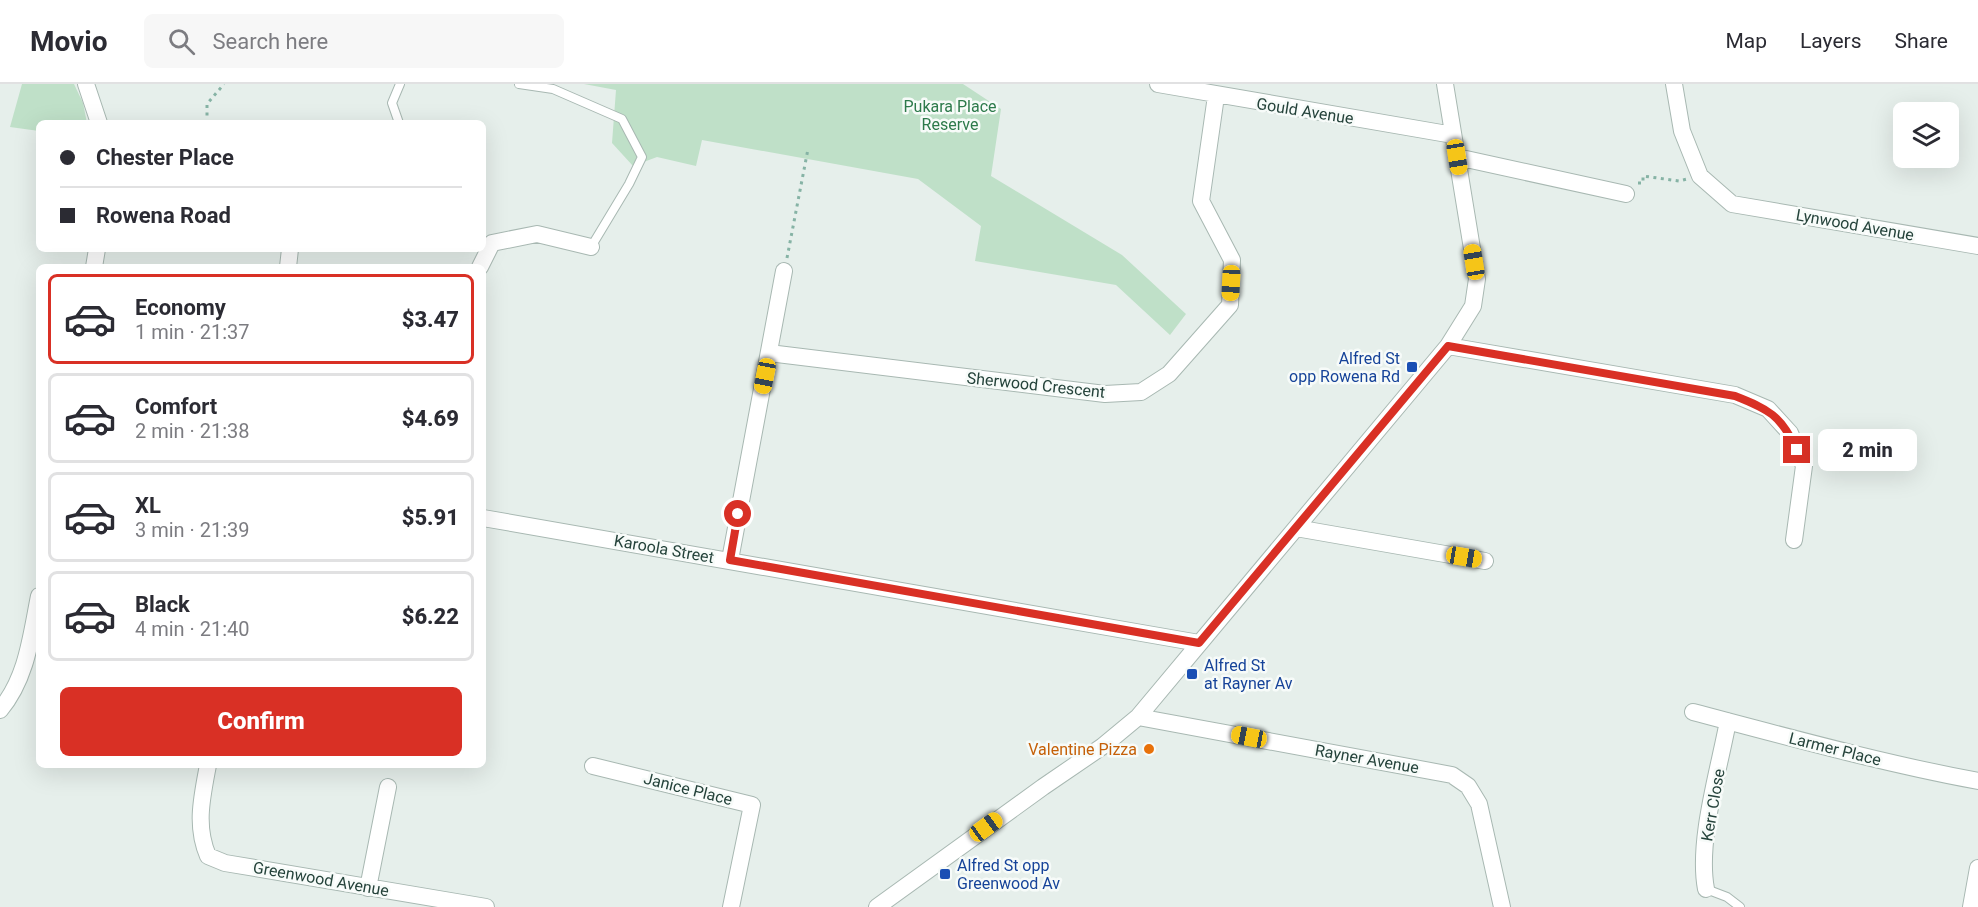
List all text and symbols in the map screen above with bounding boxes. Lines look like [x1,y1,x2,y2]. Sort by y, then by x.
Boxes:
search box [144,14,564,68]
text: Movio [30,25,108,58]
icon: search [165,25,198,58]
text: Search here [213,29,328,54]
text: Map [1725,29,1767,53]
text: Layers [1800,29,1861,53]
text: Share [1894,29,1948,53]
street label: Gould Avenue [1255,94,1355,128]
park label: Pukara Place Reserve [903,97,997,134]
map controls [1893,102,1959,168]
button: layers [1893,102,1959,168]
car [1445,138,1469,176]
text: Chester Place [96,145,234,170]
text: Rowena Road [96,203,231,228]
street label: Lynwood Avenue [1794,205,1916,245]
car [1462,243,1486,281]
car [1221,265,1241,301]
icon: car [63,292,117,346]
text: Economy [135,295,226,320]
text: $3.47 [402,307,459,332]
text: 1 min · 21:37 [135,320,250,344]
place label: Alfred St opp Rowena Rd [1289,349,1400,386]
car [753,357,777,395]
marker: Alfred St opp Rowena Rd [1405,360,1419,374]
street label: Sherwood Crescent [966,368,1106,402]
icon: car [63,391,117,445]
text: Comfort [135,394,217,419]
text: $4.69 [402,406,459,431]
text: 2 min · 21:38 [135,419,250,443]
callout: 2 min [1818,429,1917,471]
route end [1783,436,1810,463]
text: 2 min [1842,438,1893,462]
icon: car [63,490,117,544]
text: XL [135,493,161,518]
route start [724,500,751,527]
text: $5.91 [402,505,459,530]
text: 3 min · 21:39 [135,518,250,542]
street label: Karoola Street [613,531,715,567]
car [1445,545,1483,569]
icon: car [63,589,117,643]
text: Black [135,592,190,617]
text: $6.22 [402,604,459,629]
text: 4 min · 21:40 [135,617,250,641]
place label: Alfred St at Rayner Av [1204,656,1293,693]
marker: Alfred St at Rayner Av [1185,667,1199,681]
button: Confirm [60,687,462,756]
car [1230,725,1268,749]
street label: Larmer Place [1787,728,1883,770]
place label: Valentine Pizza [1028,740,1137,759]
street label: Rayner Avenue [1314,741,1420,777]
marker: Valentine Pizza [1142,742,1156,756]
street label: Kerr Close [1697,767,1729,843]
street label: Janice Place [642,769,734,809]
car [966,809,1006,845]
place label: Alfred St opp Greenwood Av [957,856,1060,893]
street label: Greenwood Avenue [252,858,390,900]
marker: Alfred St opp Greenwood Av [938,867,952,881]

